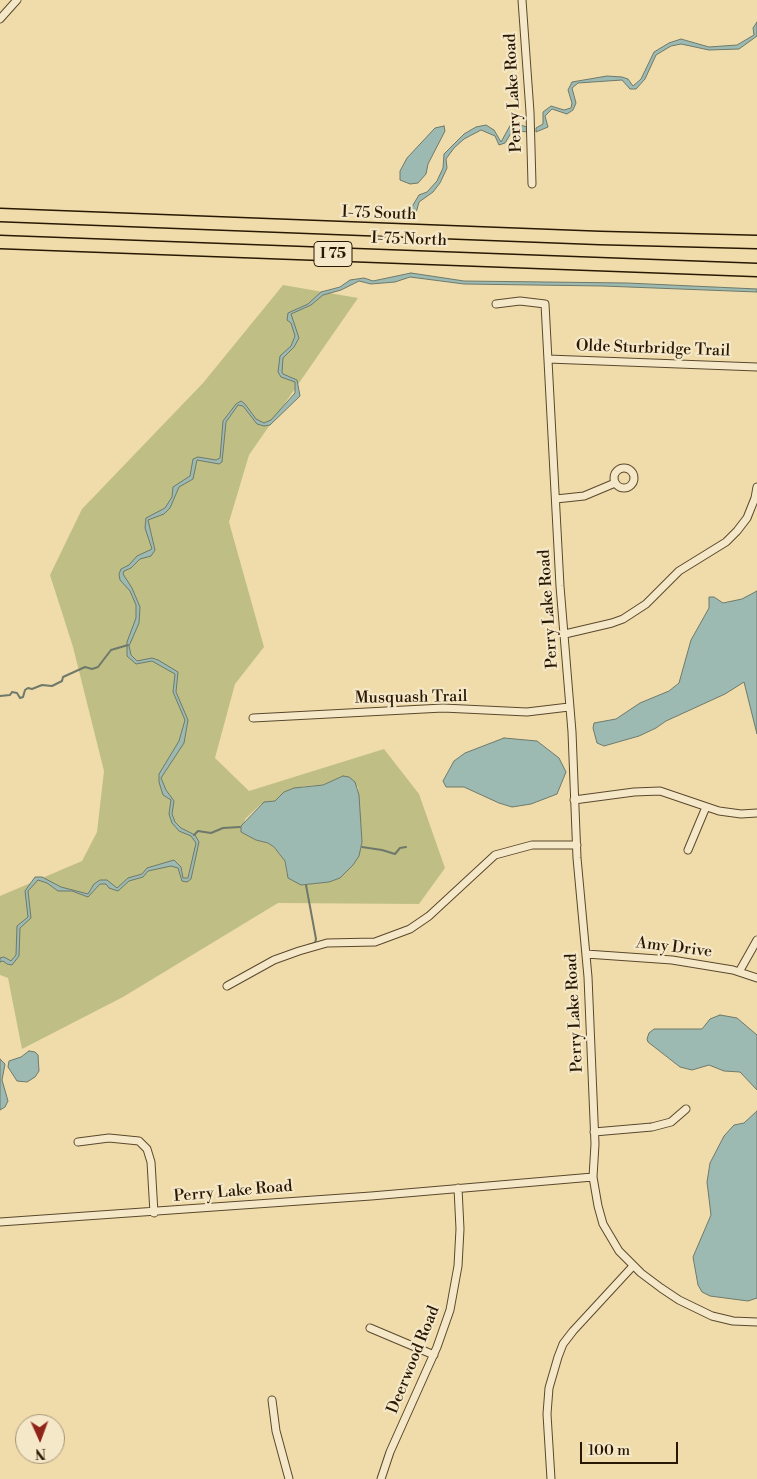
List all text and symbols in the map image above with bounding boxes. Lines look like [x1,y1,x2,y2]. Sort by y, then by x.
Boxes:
street label: Perry Lake Road [501,33,527,153]
street label: I-75 South [341,203,417,225]
street label: I-75 North [371,229,447,251]
road number: I 75 [314,242,352,266]
street label: Olde Sturbridge Trail [576,337,730,361]
street label: Perry Lake Road [535,549,563,669]
street label: Musquash Trail [354,687,468,709]
street label: Amy Drive [635,934,713,962]
street label: Perry Lake Road [562,953,588,1073]
street label: Perry Lake Road [173,1177,293,1207]
street label: Deerwood Road [384,1303,444,1417]
north arrow [15,1414,65,1464]
scale bar [582,1432,680,1464]
text: 100 m [588,1441,630,1460]
text: N [35,1444,46,1462]

